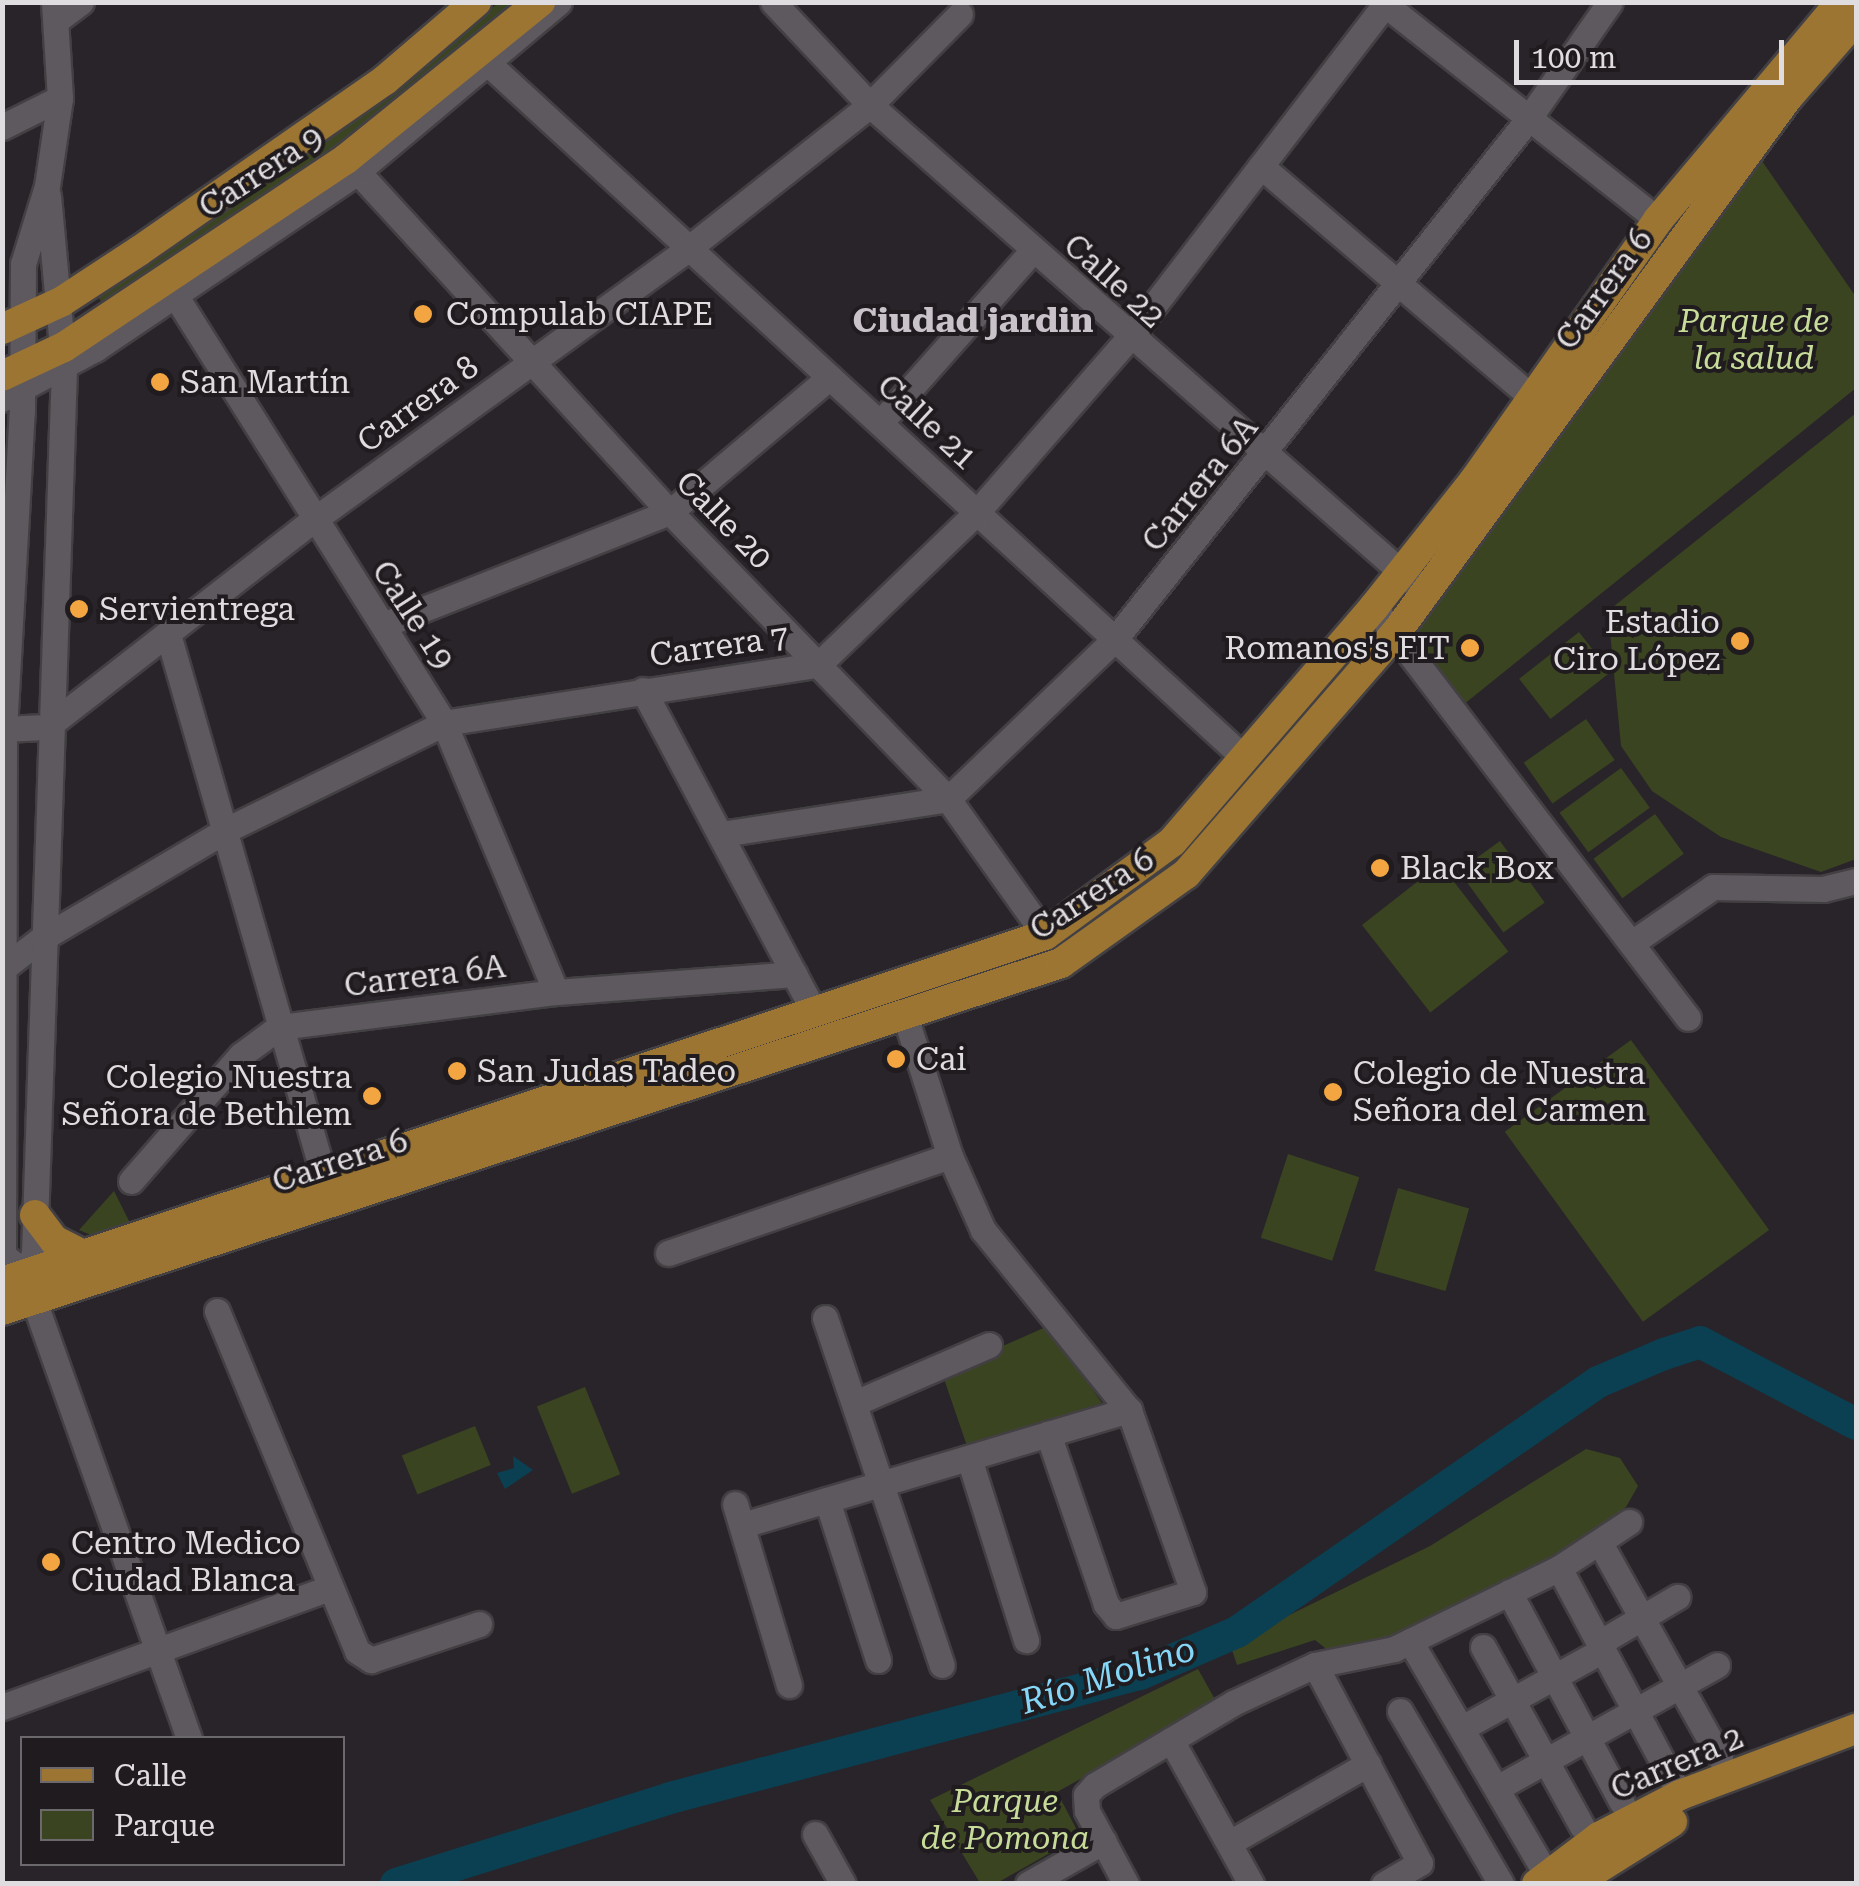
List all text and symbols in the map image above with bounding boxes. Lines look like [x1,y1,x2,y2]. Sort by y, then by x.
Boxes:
scale bar [1519,20,1789,82]
text: 100 m [1531,40,1616,75]
street label: Carrera 9 [192,118,330,226]
street label: Carrera 6 [1547,221,1661,357]
street label: Calle 22 [1056,226,1172,336]
place label: Compulab CIAPE [446,295,713,333]
district label: Ciudad jardin [853,300,1093,342]
marker: Compulab CIAPE [410,301,436,327]
park label: Parque de la salud [1679,303,1829,378]
street label: Carrera 8 [350,347,486,461]
place label: San Martín [180,363,350,401]
street label: Calle 21 [869,367,985,477]
marker: San Martín [149,371,171,393]
street label: Carrera 6A [1134,409,1266,559]
street label: Calle 20 [668,463,780,577]
street label: Calle 19 [364,554,462,676]
place label: Servientrega [99,590,295,628]
marker: Servientrega [68,598,90,620]
place label: Estadio Ciro López [1553,604,1720,679]
street label: Carrera 7 [647,617,791,675]
place label: Romanos's FIT [1224,629,1450,667]
marker: Estadio Ciro López [1729,630,1751,652]
marker: Romanos's FIT [1459,637,1481,659]
street label: Carrera 6 [1023,840,1161,948]
place label: Black Box [1400,849,1554,887]
marker: Black Box [1369,857,1391,879]
street label: Carrera 6A [342,947,508,1005]
place label: Cai [916,1040,966,1078]
marker: Cai [885,1048,907,1070]
place label: San Judas Tadeo [477,1052,736,1090]
place label: Colegio de Nuestra Señora del Carmen [1353,1055,1646,1130]
place label: Colegio Nuestra Señora de Bethlem [61,1059,352,1134]
marker: San Judas Tadeo [446,1060,468,1082]
marker: Colegio de Nuestra Señora del Carmen [1322,1081,1344,1103]
marker: Colegio Nuestra Señora de Bethlem [361,1085,383,1107]
street label: Carrera 6 [267,1121,413,1201]
place label: Centro Medico Ciudad Blanca [71,1525,301,1600]
marker: Centro Medico Ciudad Blanca [40,1551,62,1573]
water label: Río Molino [1016,1628,1200,1724]
street label: Carrera 2 [1605,1718,1749,1808]
legend [20,1736,345,1866]
text: Calle [114,1758,187,1793]
park label: Parque de Pomona [921,1783,1089,1858]
text: Parque [114,1808,215,1843]

